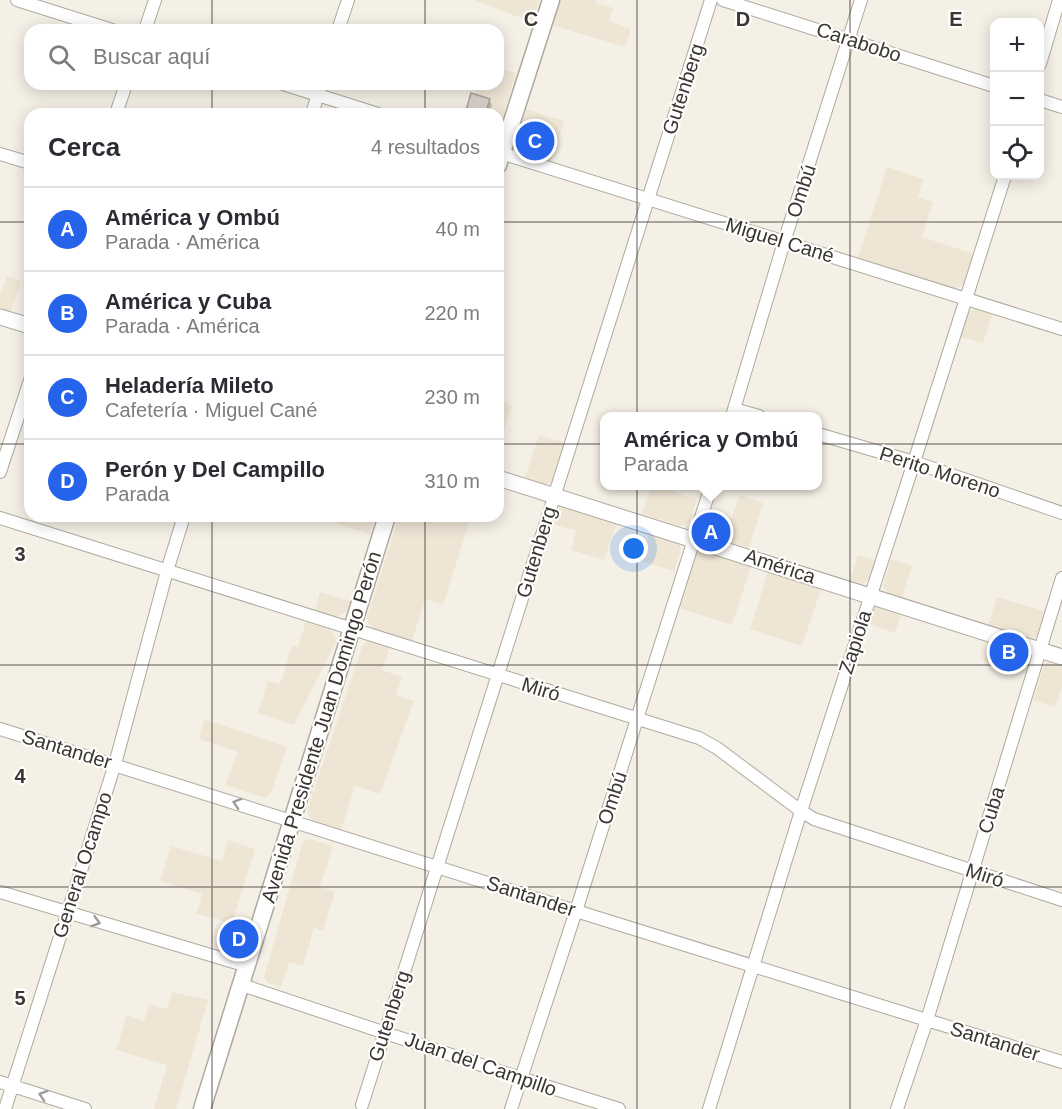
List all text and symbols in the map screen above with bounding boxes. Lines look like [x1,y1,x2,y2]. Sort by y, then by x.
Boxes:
text: C [524,8,538,30]
text: D [736,8,750,30]
text: E [949,8,963,30]
street label: Carabobo [814,18,904,66]
map controls [990,18,1044,180]
button: + [990,18,1044,72]
search box [24,24,504,90]
icon: search [45,41,78,74]
street label: Gutenberg [658,41,708,137]
text: Buscar aquí [93,44,210,69]
button: − [990,72,1044,126]
pin: C [516,118,554,164]
button: locate [990,126,1044,180]
text: Cerca [48,132,120,162]
text: 4 resultados [371,136,480,158]
street label: Ombú [782,162,820,220]
text: América y Ombú [105,205,280,230]
street label: Miguel Cané [723,213,837,267]
text: A [60,218,75,240]
text: 40 m [436,218,480,240]
text: Parada · América [105,231,260,253]
text: América y Cuba [105,289,271,314]
text: B [60,302,75,324]
text: 220 m [424,302,480,324]
text: Parada · América [105,315,260,337]
text: Heladería Mileto [105,373,274,398]
text: C [60,386,75,408]
text: 230 m [424,386,480,408]
text: Cafetería · Miguel Cané [105,399,317,421]
popup [600,412,822,490]
text: América y Ombú [624,427,798,452]
street label: Perito Moreno [877,442,1003,502]
text: Parada [624,453,688,475]
text: Perón y Del Campillo [105,457,325,482]
text: D [60,470,75,492]
text: 310 m [424,470,480,492]
text: Parada [105,483,170,505]
street label: Gutenberg [512,504,560,600]
pin: A [692,510,730,554]
your location [619,534,648,563]
text: 3 [14,543,26,565]
street label: América [742,544,819,588]
street label: Avenida Presidente Juan Domingo Perón [257,549,385,905]
street label: Zapiola [834,607,876,677]
pin: B [990,630,1028,674]
street label: Miró [519,673,563,705]
street label: Santander [20,725,115,773]
text: 4 [14,765,26,787]
street label: Ombú [593,769,631,827]
street label: Cuba [973,783,1009,836]
street label: General Ocampo [48,789,116,941]
one-way arrow [232,798,243,810]
street label: Miró [963,859,1007,891]
street label: Santander [484,871,579,921]
one-way arrow [90,915,101,927]
pin: D [220,916,258,962]
street label: Gutenberg [364,968,414,1064]
text: 5 [14,987,26,1009]
street label: Santander [948,1017,1043,1065]
street label: Juan del Campillo [402,1028,560,1100]
one-way arrow [38,1090,49,1103]

